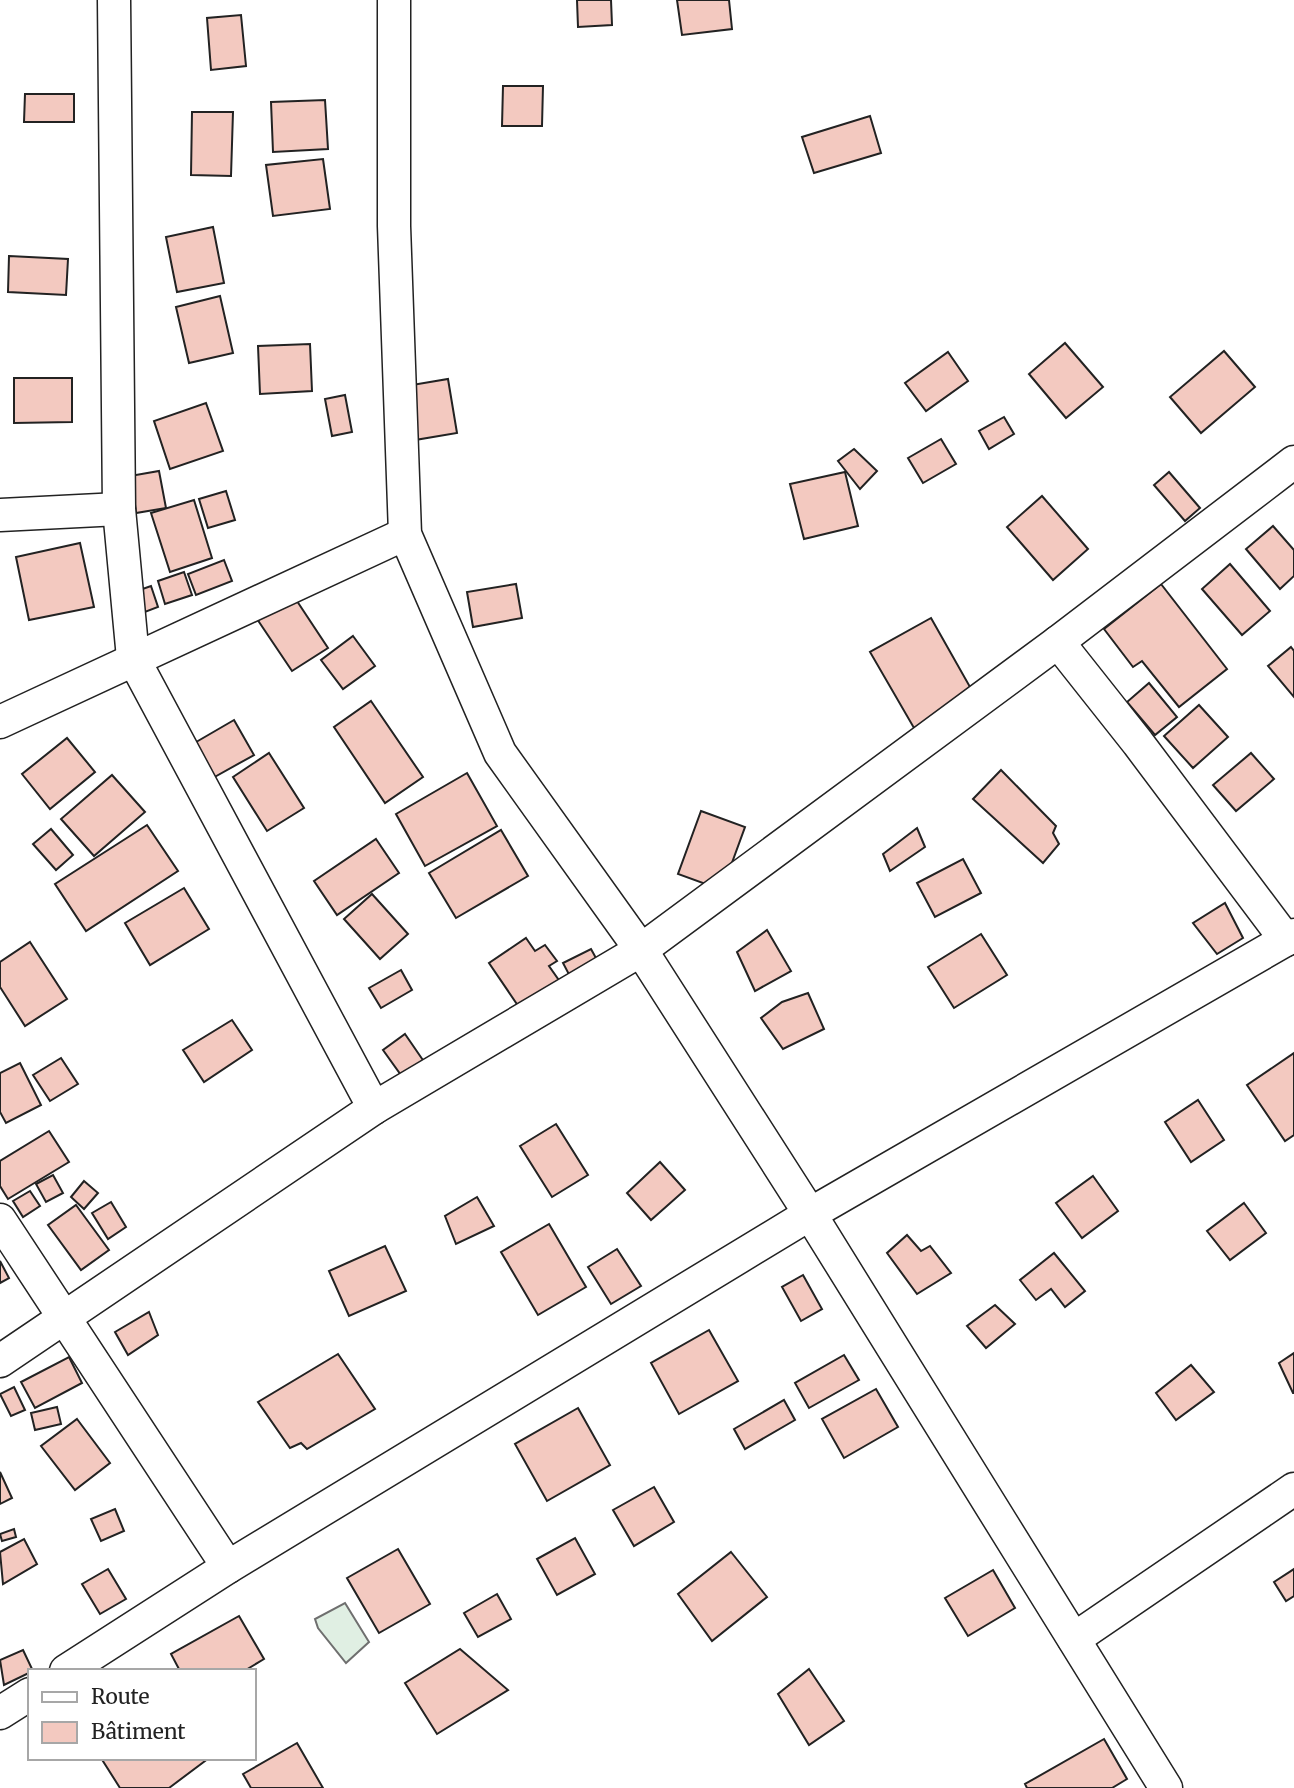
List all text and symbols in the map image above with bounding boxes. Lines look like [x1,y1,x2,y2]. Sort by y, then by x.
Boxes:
legend [28,1669,256,1760]
text: Route [91,1683,149,1710]
text: Bâtiment [91,1718,185,1745]

